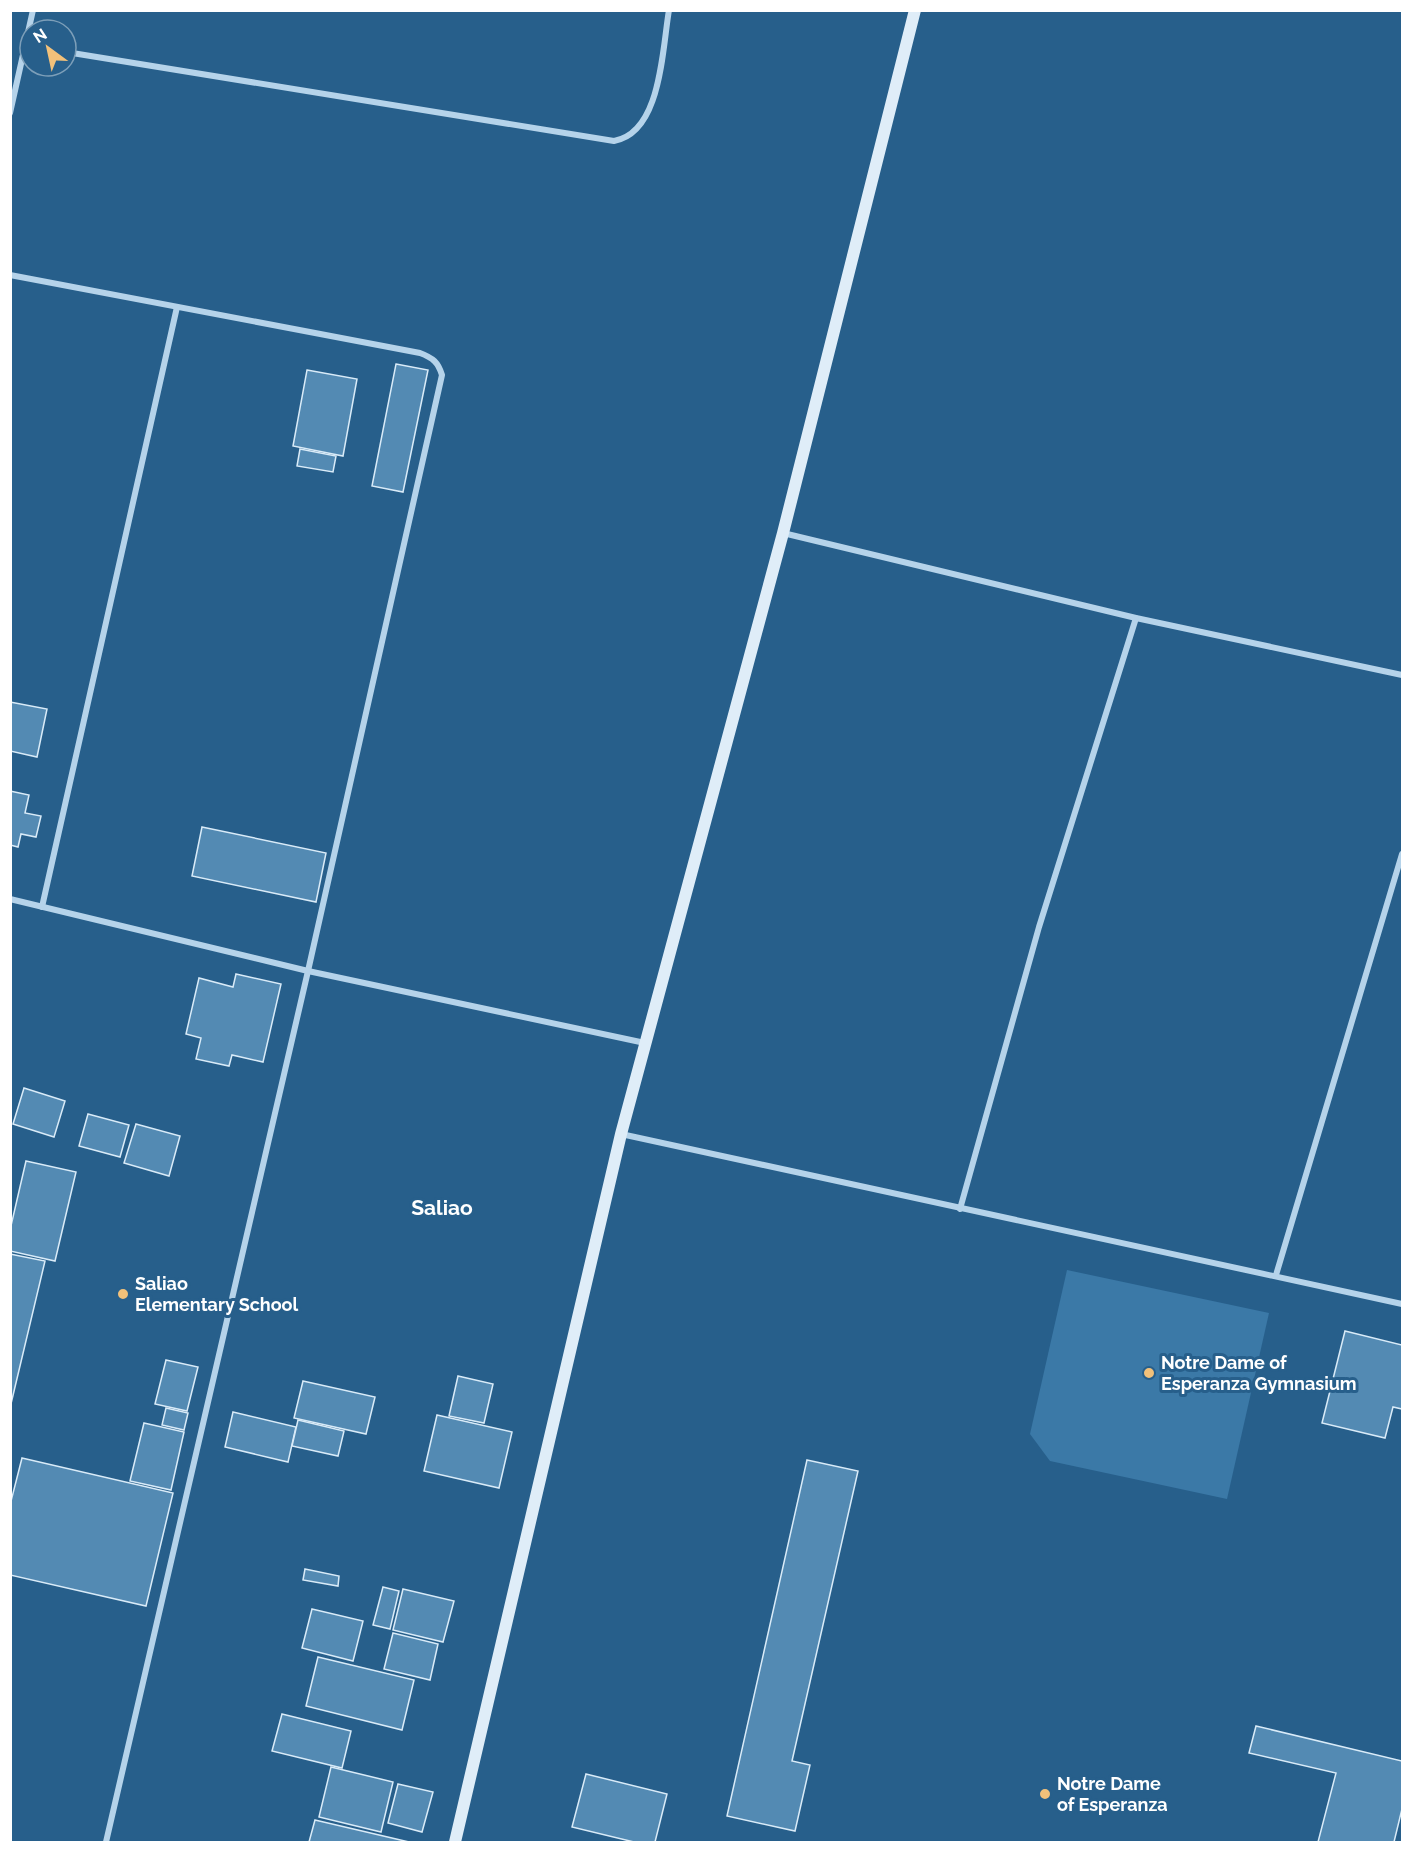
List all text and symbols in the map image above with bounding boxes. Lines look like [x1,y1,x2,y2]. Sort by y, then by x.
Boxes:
north arrow [18,18,78,78]
text: N [30,25,50,47]
district label: Saliao [411,1195,473,1220]
place label: Saliao Elementary School [135,1273,299,1315]
marker: Saliao Elementary School [116,1287,130,1301]
place label: Notre Dame of Esperanza Gymnasium [1161,1352,1357,1394]
marker: Notre Dame of Esperanza Gymnasium [1142,1366,1156,1380]
place label: Notre Dame of Esperanza [1057,1773,1168,1815]
marker: Notre Dame of Esperanza [1038,1787,1052,1801]

